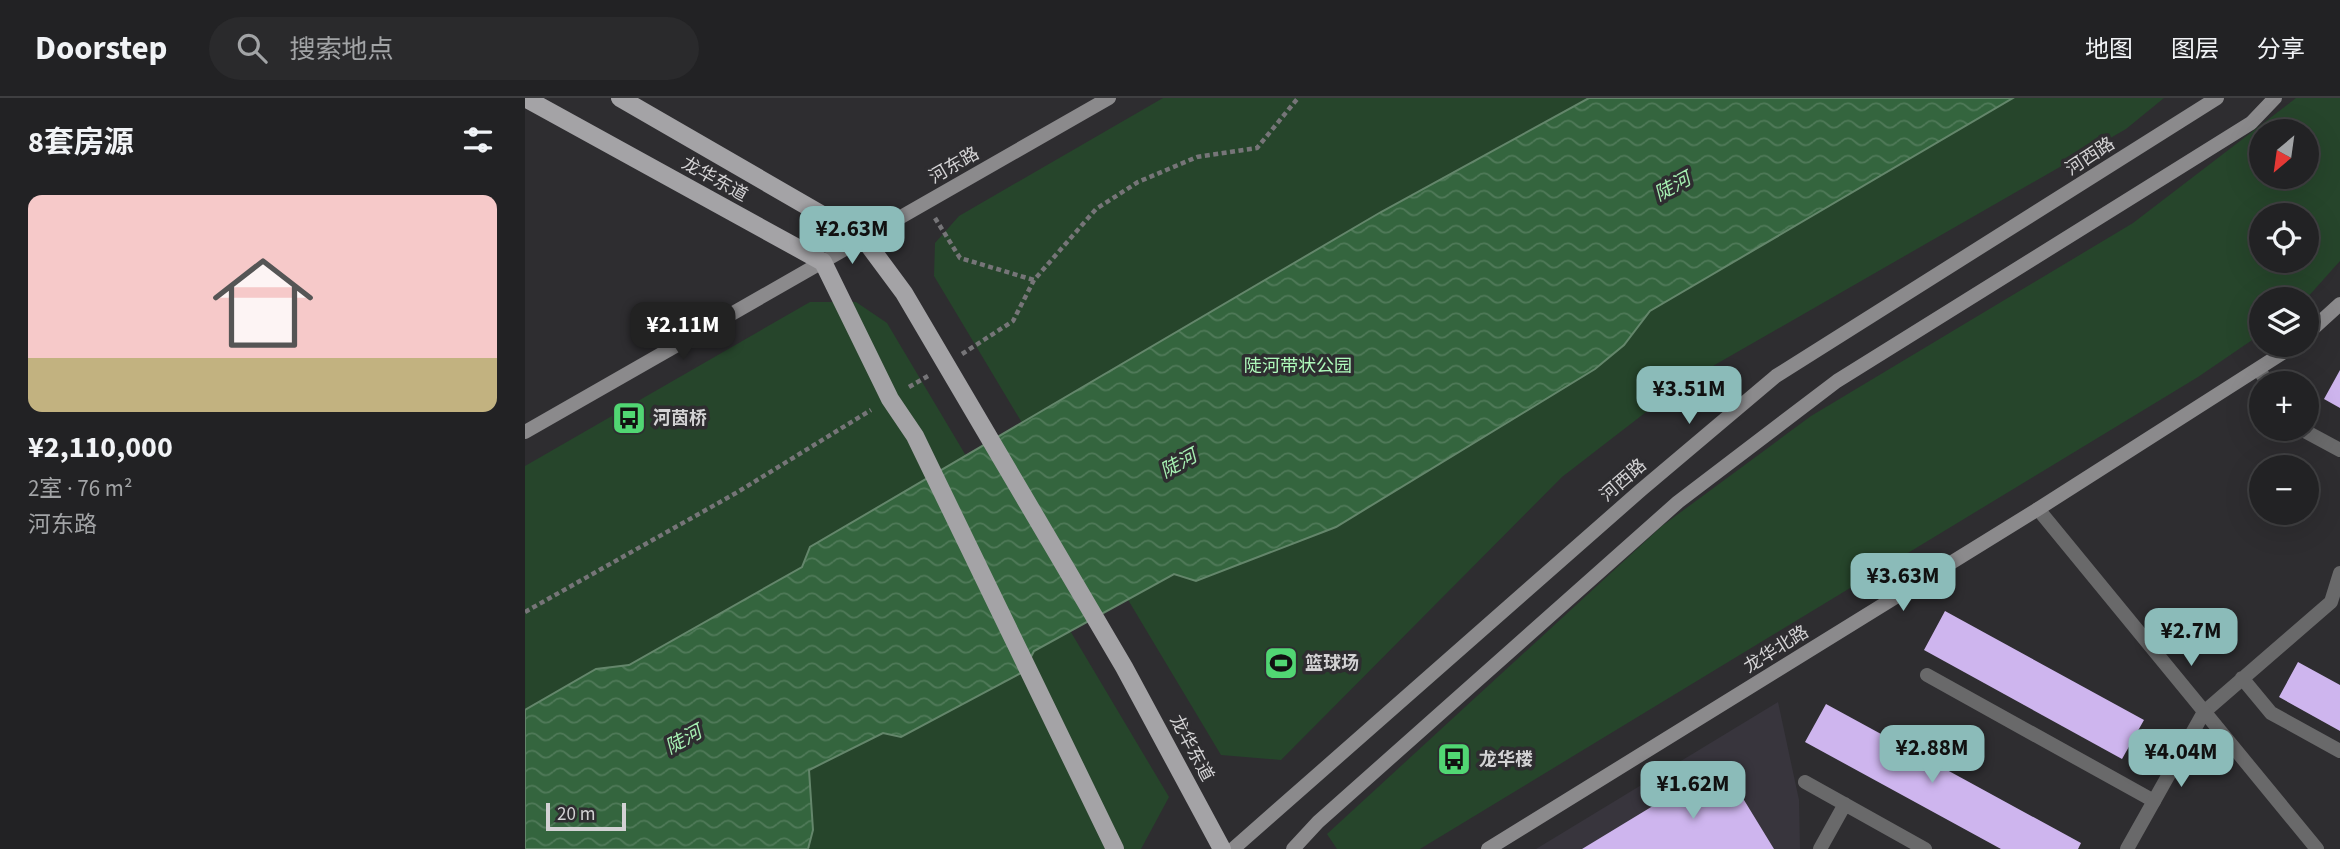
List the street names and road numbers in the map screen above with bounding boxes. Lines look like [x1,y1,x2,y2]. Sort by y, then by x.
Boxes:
street label: 河西路 [2061,131,2120,182]
street label: 河东路 [925,141,984,190]
street label: 龙华东道 [677,151,752,208]
street label: 河西路 [1595,453,1652,508]
street label: 龙华北路 [1739,620,1813,679]
street label: 龙华东道 [1164,711,1219,786]

